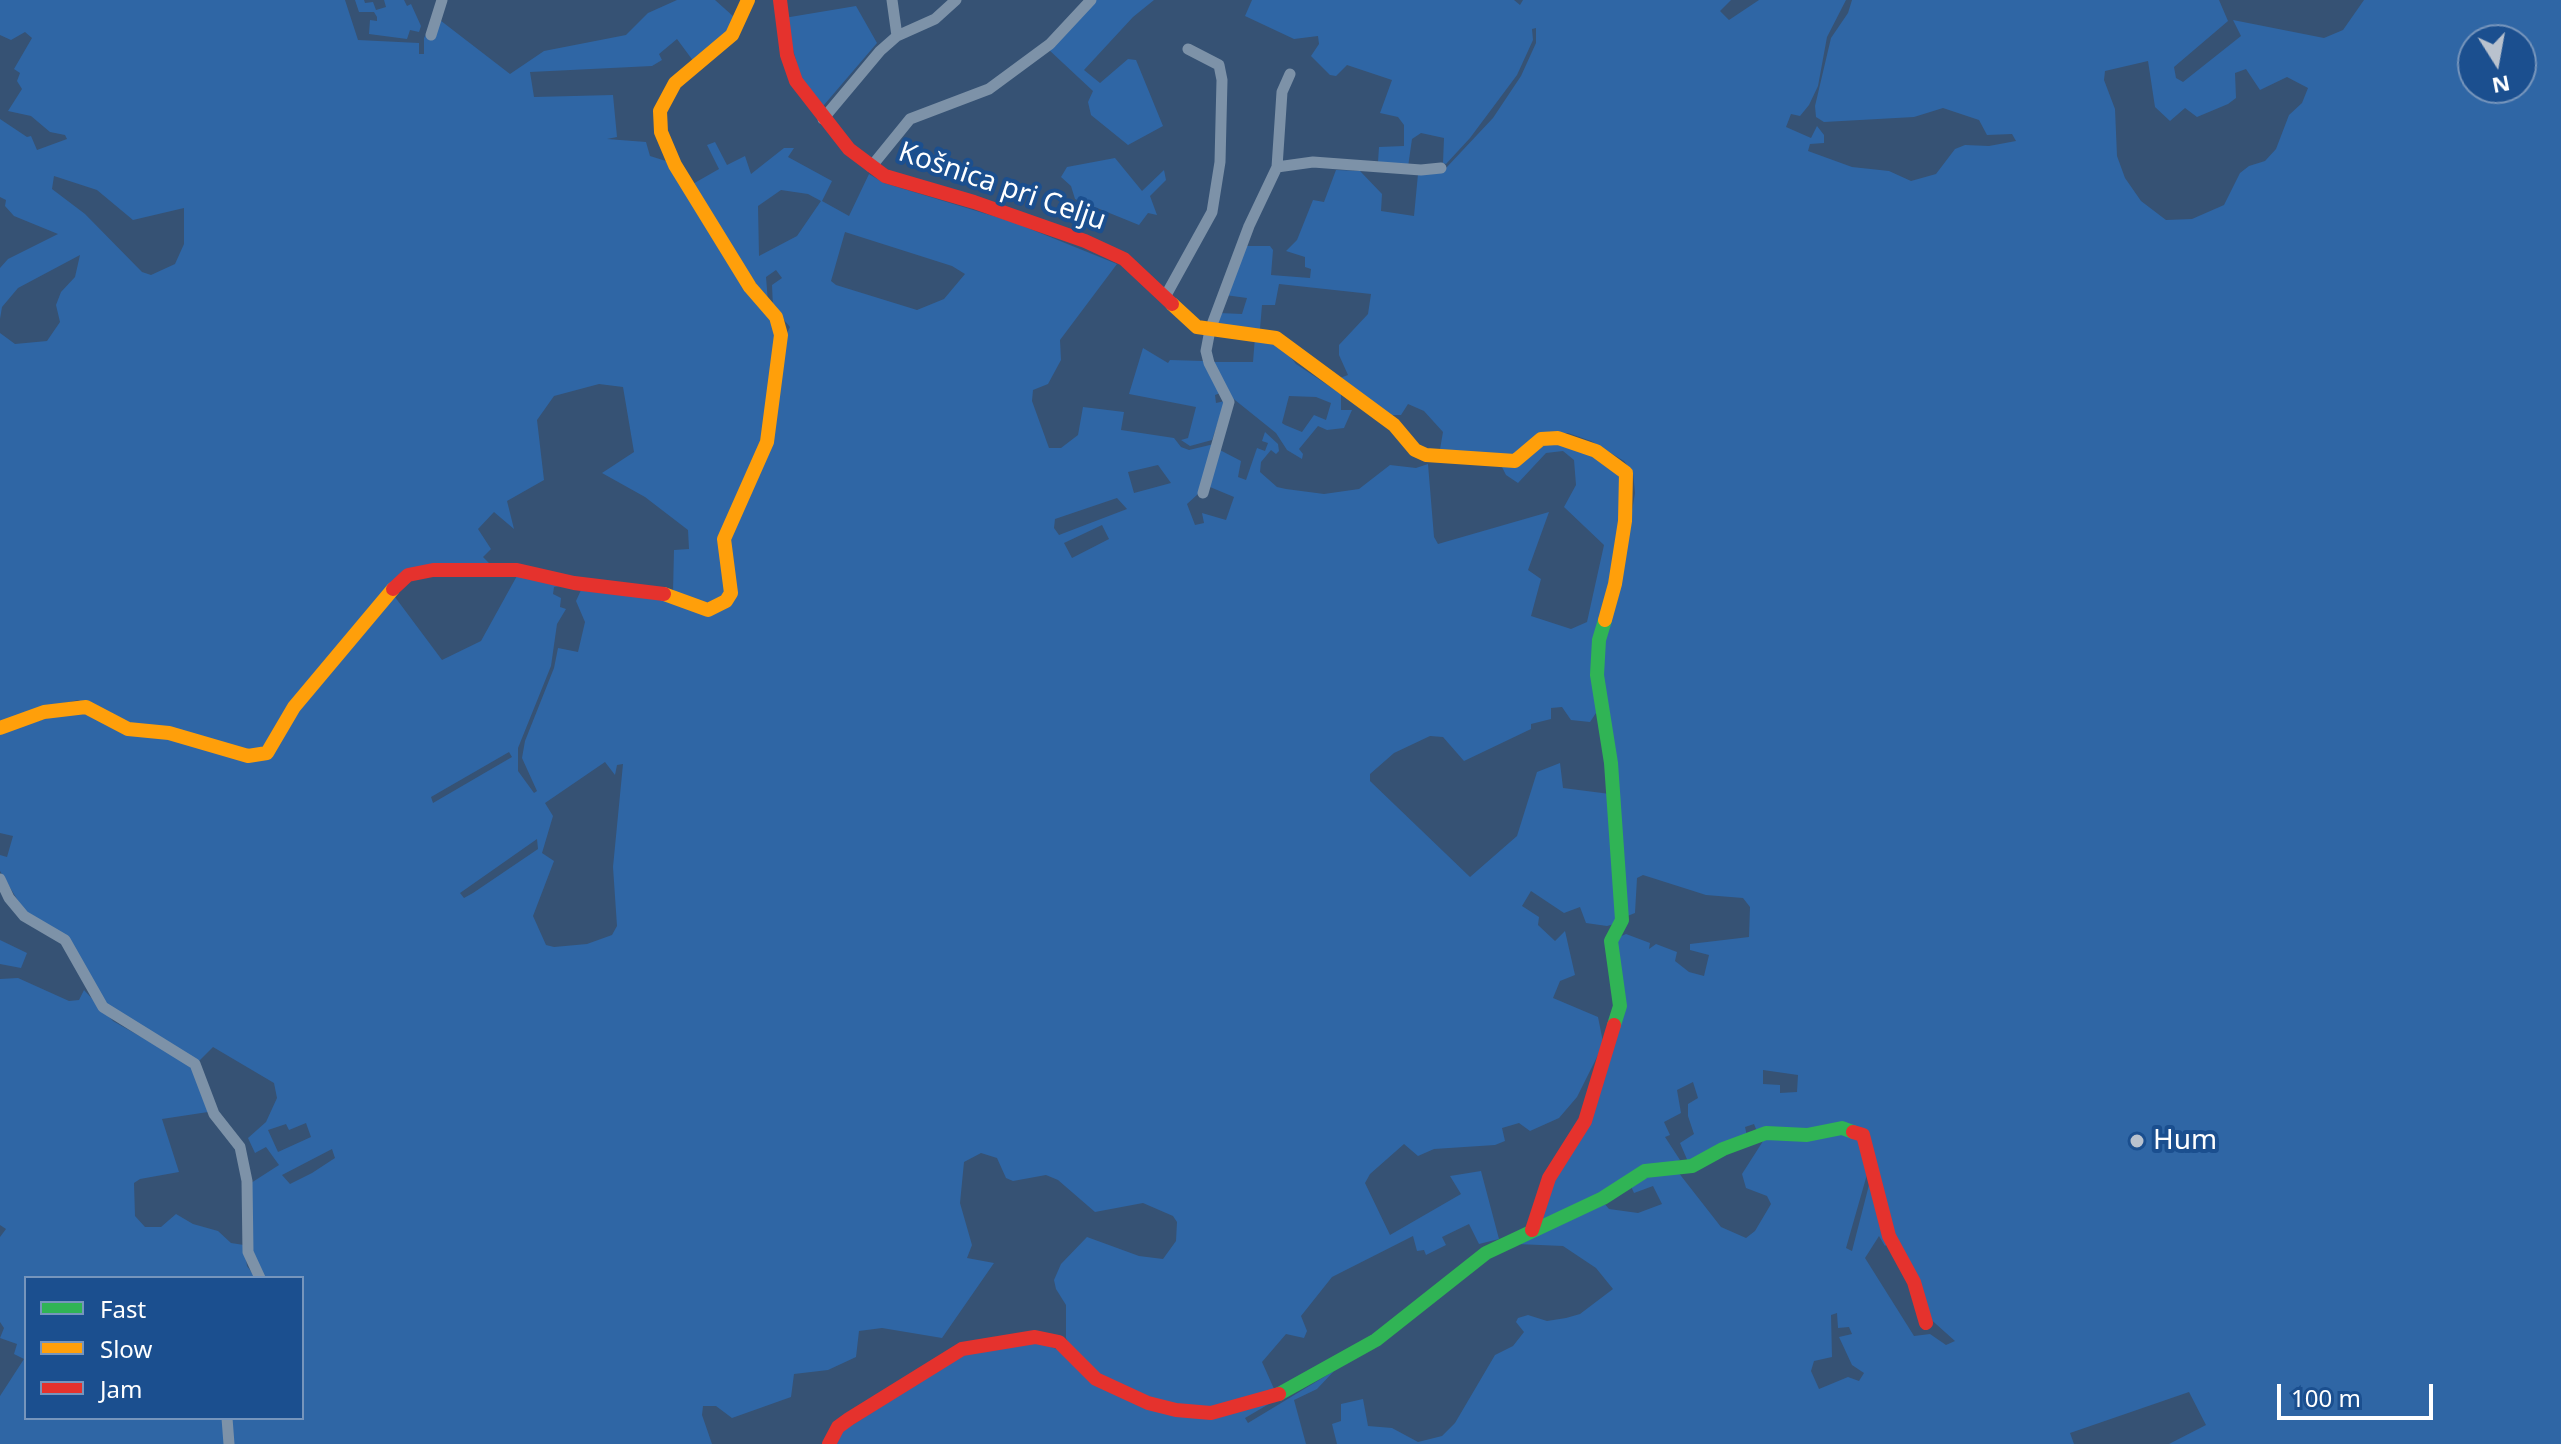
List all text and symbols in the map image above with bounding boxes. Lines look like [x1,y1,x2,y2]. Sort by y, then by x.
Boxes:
north arrow [2457,24,2537,104]
text: N [2490,69,2513,102]
street label: Košnica pri Celju [894,136,1110,238]
place label: Hum [2153,1124,2217,1158]
marker: Hum [2128,1132,2146,1150]
legend [24,1276,304,1420]
text: Fast [100,1292,146,1325]
text: Slow [100,1332,152,1365]
scale bar [2281,1368,2437,1418]
text: Jam [100,1372,142,1405]
text: 100 m [2291,1381,2361,1414]

